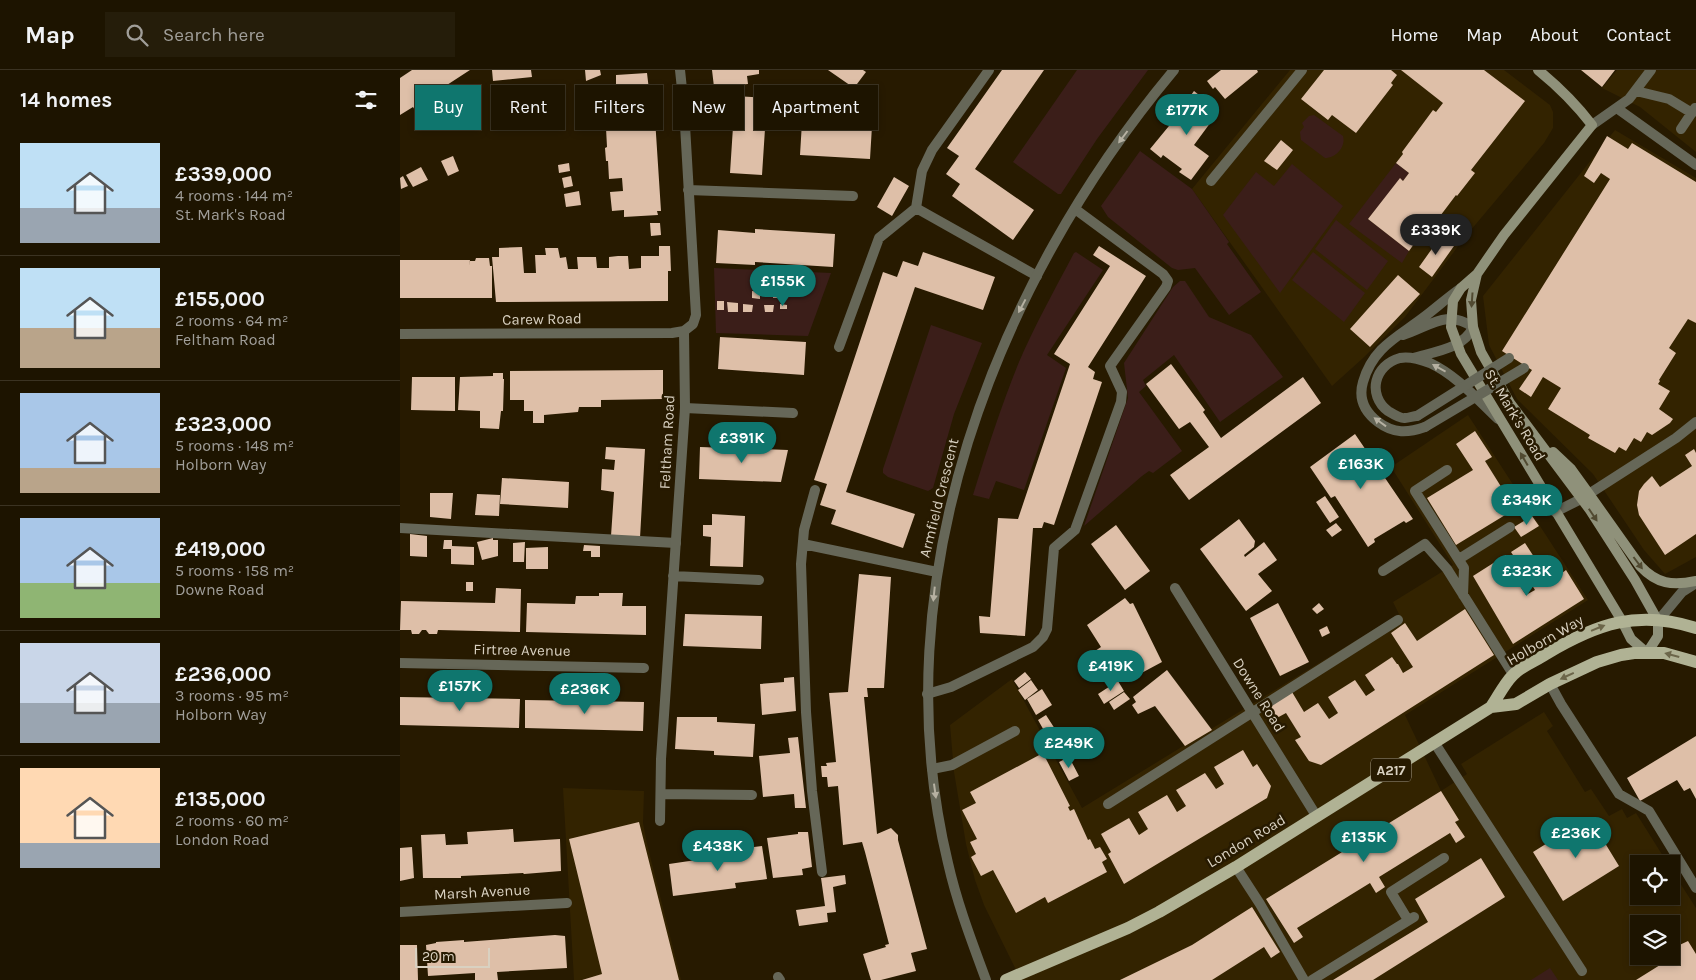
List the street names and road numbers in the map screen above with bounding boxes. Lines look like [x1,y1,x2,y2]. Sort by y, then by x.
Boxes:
street label: Carew Road [502,309,582,329]
street label: St. Mark's Road [1481,366,1549,464]
street label: Feltham Road [656,394,678,490]
street label: Armfield Crescent [915,436,963,560]
street label: Holborn Way [1503,611,1587,669]
street label: Firtree Avenue [473,640,571,660]
street label: Downe Road [1229,655,1289,735]
road number: A217 [1371,758,1411,782]
street label: London Road [1203,810,1289,872]
street label: Marsh Avenue [433,880,531,904]

